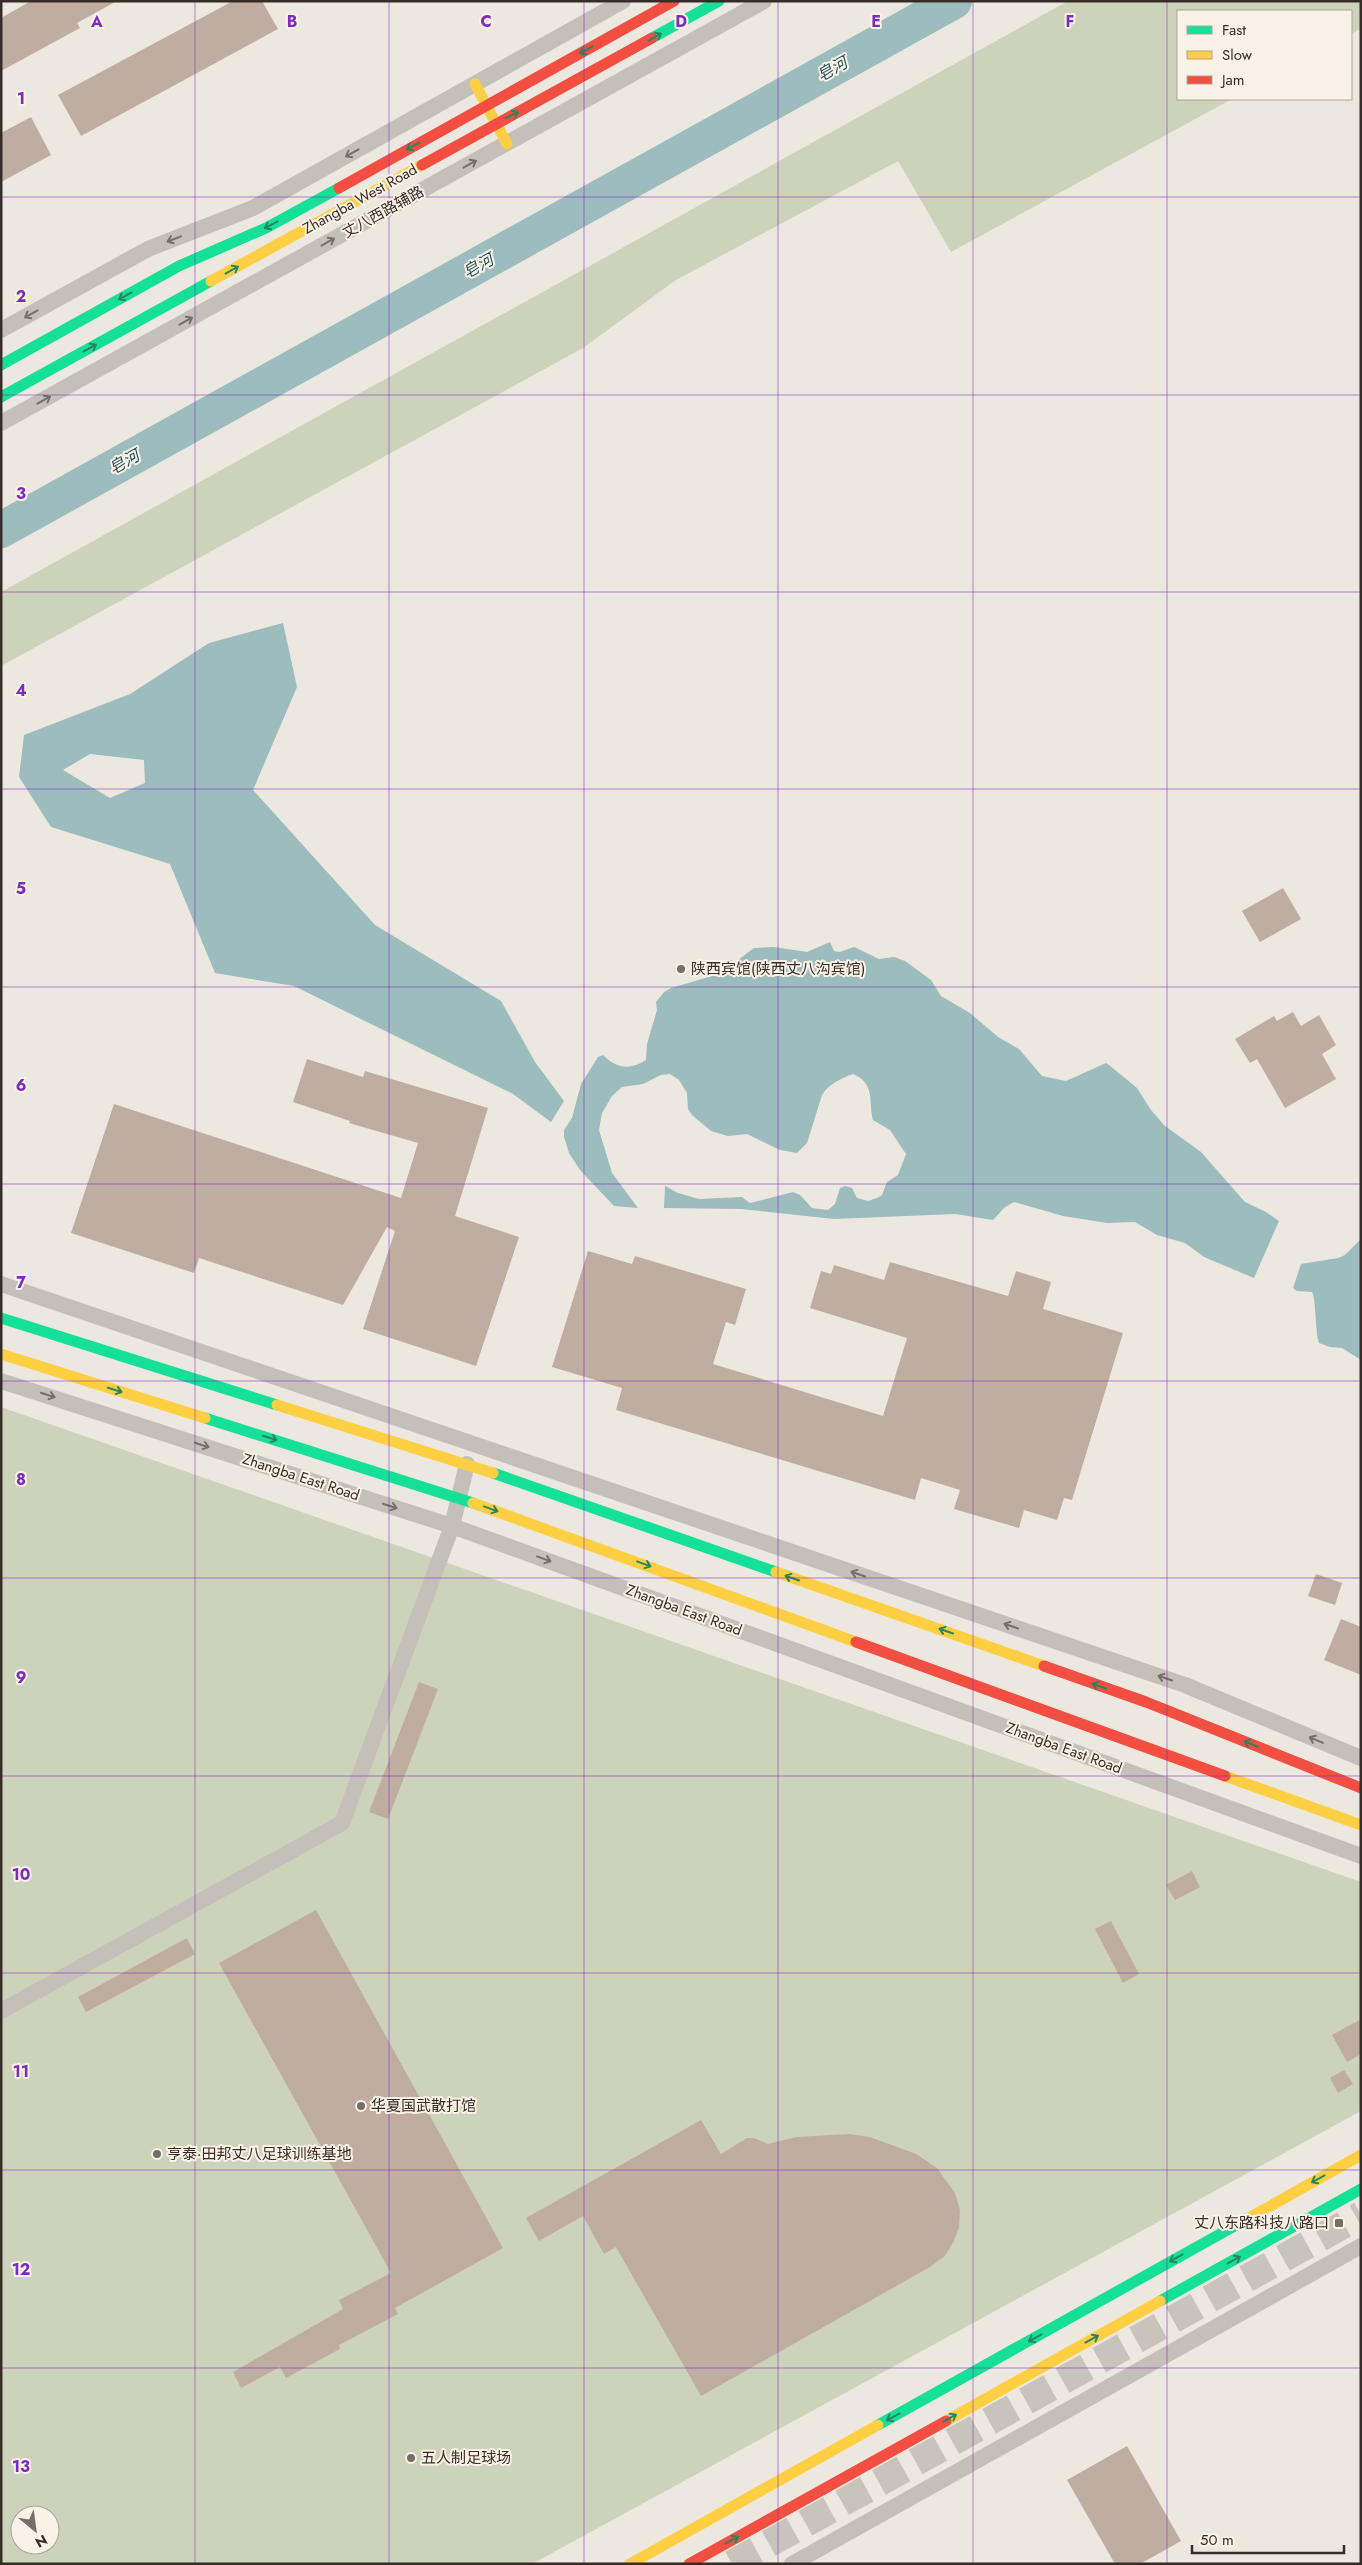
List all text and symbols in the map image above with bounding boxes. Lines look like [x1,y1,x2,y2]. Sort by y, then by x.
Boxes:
text: A [90,10,103,33]
text: B [287,10,297,33]
text: C [480,10,492,33]
text: D [675,10,687,33]
text: E [871,10,881,33]
text: F [1066,10,1074,33]
legend [1177,10,1352,100]
text: Fast [1222,19,1246,41]
one-way arrow [647,32,662,42]
text: Slow [1222,44,1253,66]
one-way arrow [579,46,593,56]
water label: 皂河 [812,50,854,87]
text: Jam [1220,69,1245,91]
text: 1 [17,87,25,110]
one-way arrow [505,110,519,120]
one-way arrow [405,141,420,151]
one-way arrow [345,149,360,159]
street label: Zhangba West Road [299,158,421,240]
one-way arrow [463,159,478,169]
street label: 丈八西路辅路 [338,181,428,243]
one-way arrow [263,220,278,230]
one-way arrow [167,235,183,244]
one-way arrow [321,237,335,247]
water label: 皂河 [458,247,500,284]
one-way arrow [225,265,240,275]
text: 2 [16,285,26,308]
one-way arrow [117,291,132,301]
one-way arrow [23,309,38,319]
one-way arrow [178,316,193,325]
one-way arrow [82,343,97,352]
one-way arrow [36,395,51,404]
water label: 皂河 [104,443,146,480]
text: 3 [16,482,26,505]
text: 4 [15,679,27,702]
text: 5 [16,877,26,900]
place label: 陕西宾馆(陕西丈八沟宾馆) [691,958,865,980]
marker: 陕西宾馆(陕西丈八沟宾馆) [675,963,687,975]
text: 6 [16,1074,26,1097]
text: 7 [16,1271,26,1294]
one-way arrow [106,1385,122,1395]
one-way arrow [39,1391,55,1401]
one-way arrow [261,1434,277,1443]
one-way arrow [194,1441,210,1451]
street label: Zhangba East Road [240,1448,362,1506]
text: 8 [16,1468,26,1491]
one-way arrow [382,1501,398,1511]
one-way arrow [483,1505,498,1514]
one-way arrow [536,1555,551,1564]
one-way arrow [636,1560,651,1569]
one-way arrow [850,1569,866,1578]
one-way arrow [785,1573,801,1582]
street label: Zhangba East Road [623,1579,745,1641]
one-way arrow [1004,1621,1020,1630]
one-way arrow [938,1626,954,1636]
text: 9 [16,1666,26,1689]
one-way arrow [1158,1673,1174,1682]
one-way arrow [1092,1681,1107,1690]
street label: Zhangba East Road [1003,1717,1125,1779]
one-way arrow [1309,1734,1324,1744]
one-way arrow [1243,1739,1258,1748]
text: 10 [12,1863,30,1886]
text: 11 [13,2060,29,2083]
place label: 华夏国武散打馆 [371,2095,476,2117]
marker: 华夏国武散打馆 [355,2100,367,2112]
place label: 亨泰·田邦丈八足球训练基地 [167,2143,352,2165]
marker: 亨泰·田邦丈八足球训练基地 [151,2148,163,2160]
one-way arrow [1311,2174,1326,2184]
place label: 丈八东路科技八路口 [1194,2212,1329,2234]
marker: 丈八东路科技八路口 [1333,2217,1345,2229]
one-way arrow [1170,2254,1184,2264]
one-way arrow [1226,2255,1241,2264]
text: 12 [12,2258,30,2281]
one-way arrow [1028,2333,1042,2343]
one-way arrow [1084,2334,1099,2344]
one-way arrow [885,2412,900,2422]
one-way arrow [942,2413,957,2423]
place label: 五人制足球场 [421,2447,511,2469]
marker: 五人制足球场 [405,2452,417,2464]
text: 13 [12,2455,30,2478]
north arrow [10,2505,60,2555]
scale bar [1192,2522,1344,2554]
text: 50 m [1200,2529,1234,2551]
text: N [32,2530,51,2553]
one-way arrow [724,2535,739,2545]

